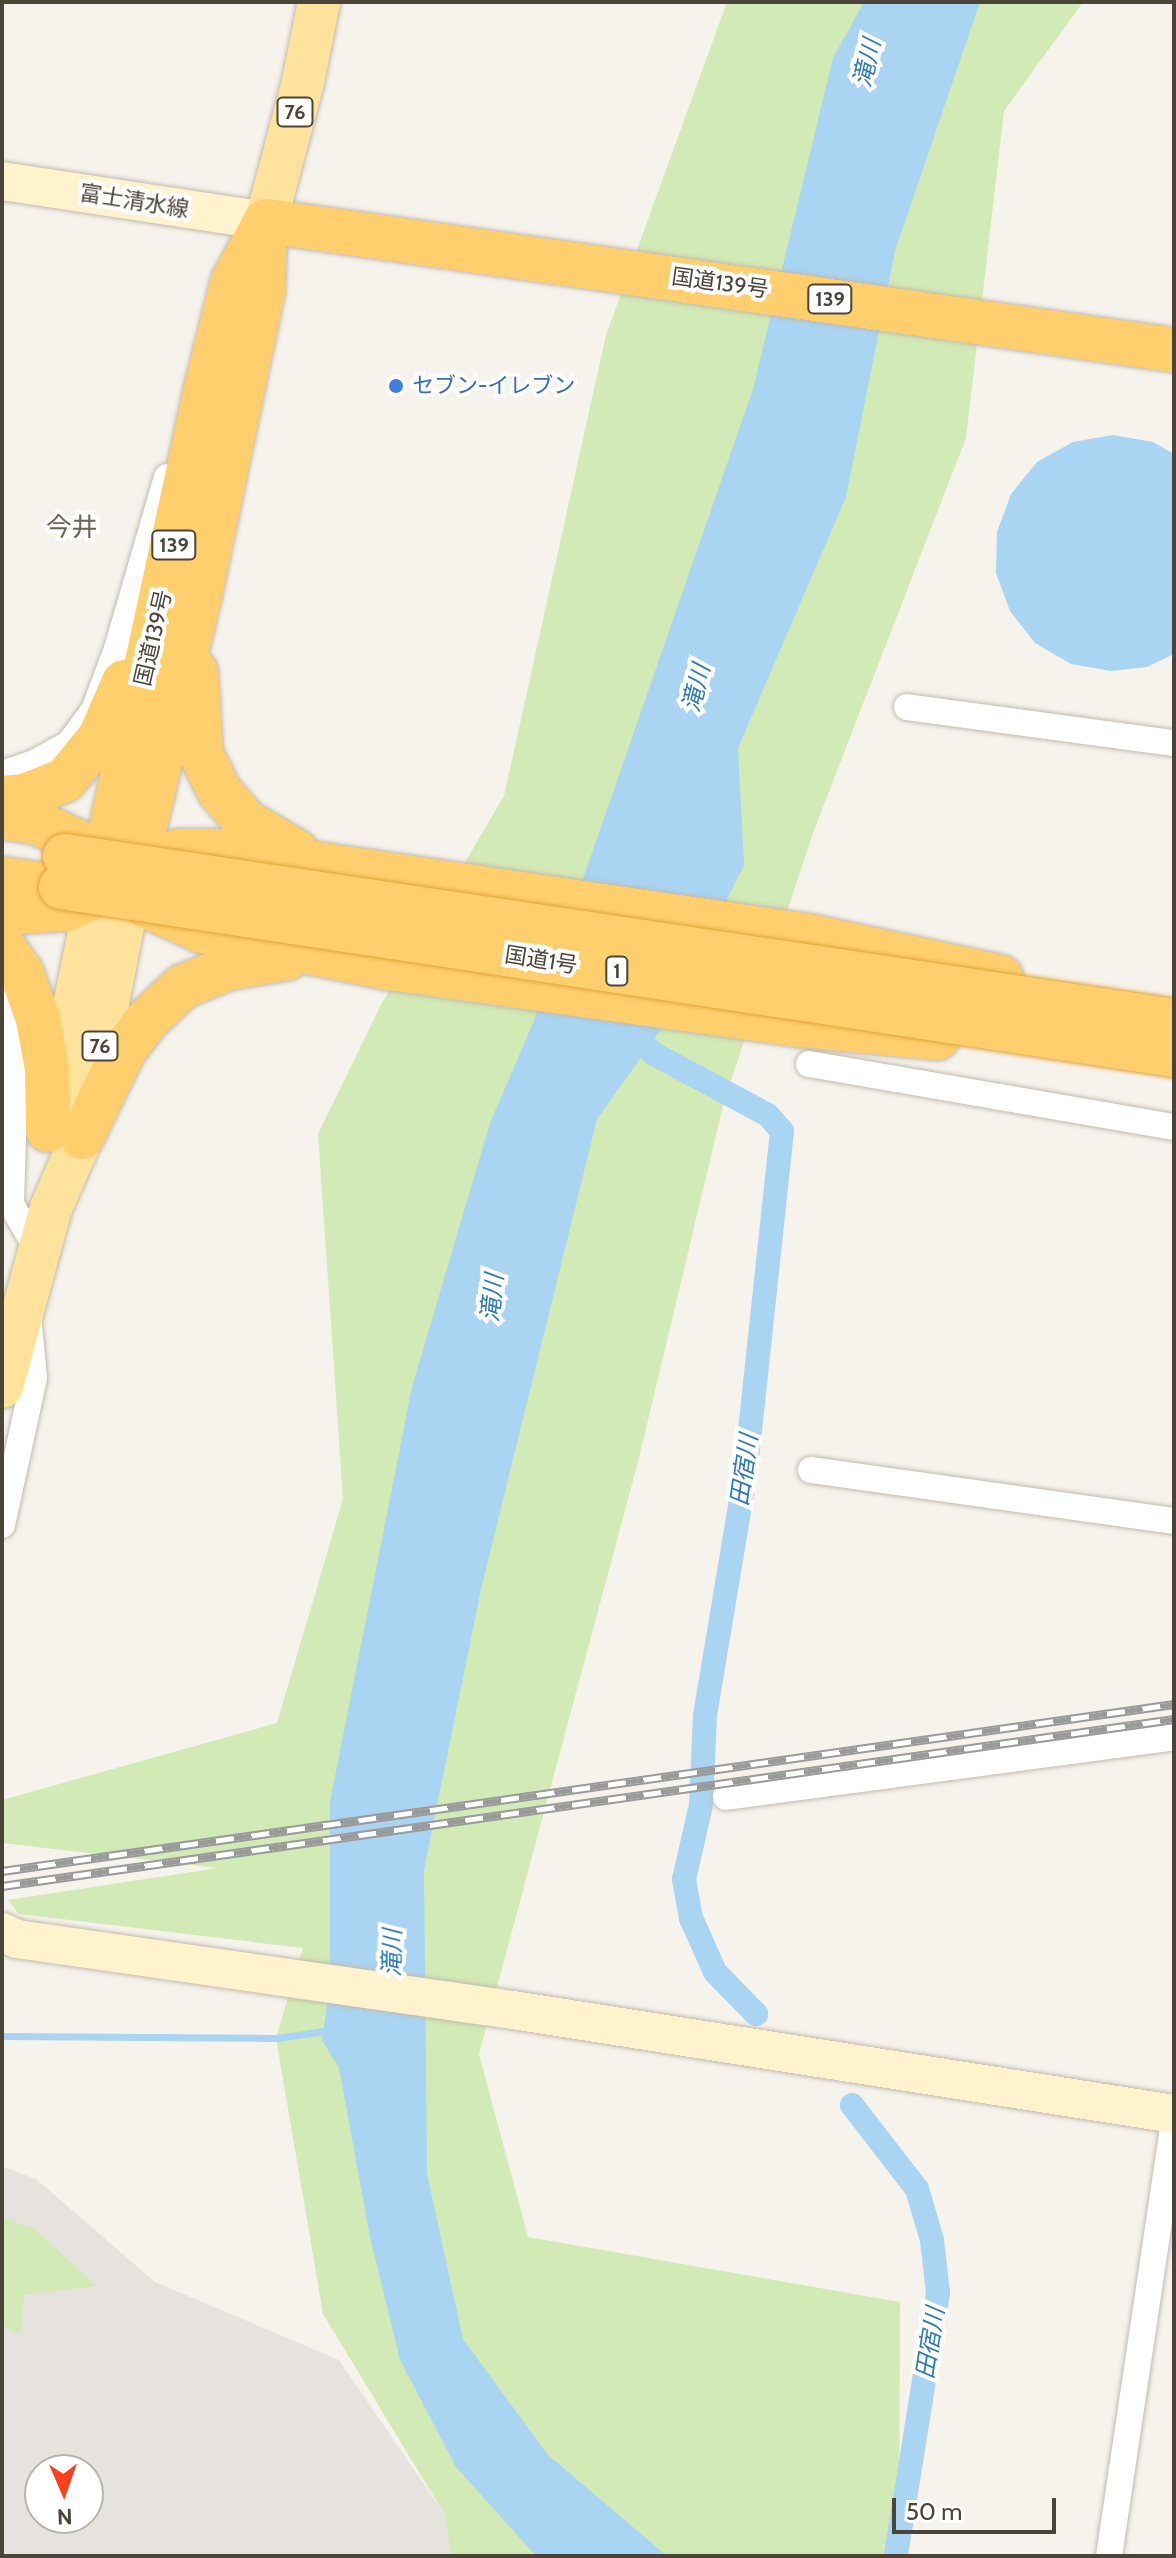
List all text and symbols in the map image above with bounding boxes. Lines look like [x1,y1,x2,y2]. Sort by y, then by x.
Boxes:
water label: 滝川 [848,36,886,90]
road number: 76 [275,96,315,128]
street label: 富士清水線 [78,179,190,223]
street label: 国道139号 [670,263,770,303]
road number: 139 [806,283,854,315]
place label: セブン-イレブン [412,373,575,399]
marker: セブン-イレブン [387,377,405,395]
district label: 今井 [46,512,98,544]
road number: 139 [150,529,198,561]
street label: 国道139号 [129,587,177,689]
water label: 滝川 [676,661,716,715]
street label: 国道1号 [503,941,579,979]
road number: 1 [605,955,629,987]
road number: 76 [80,1030,120,1062]
water label: 滝川 [475,1273,509,1323]
water label: 田宿川 [725,1432,763,1508]
water label: 滝川 [377,1929,407,1977]
water label: 田宿川 [910,2305,950,2381]
north arrow [24,2454,104,2534]
scale bar [896,2482,1060,2532]
text: 50 m [906,2497,962,2526]
text: N [57,2503,73,2530]

